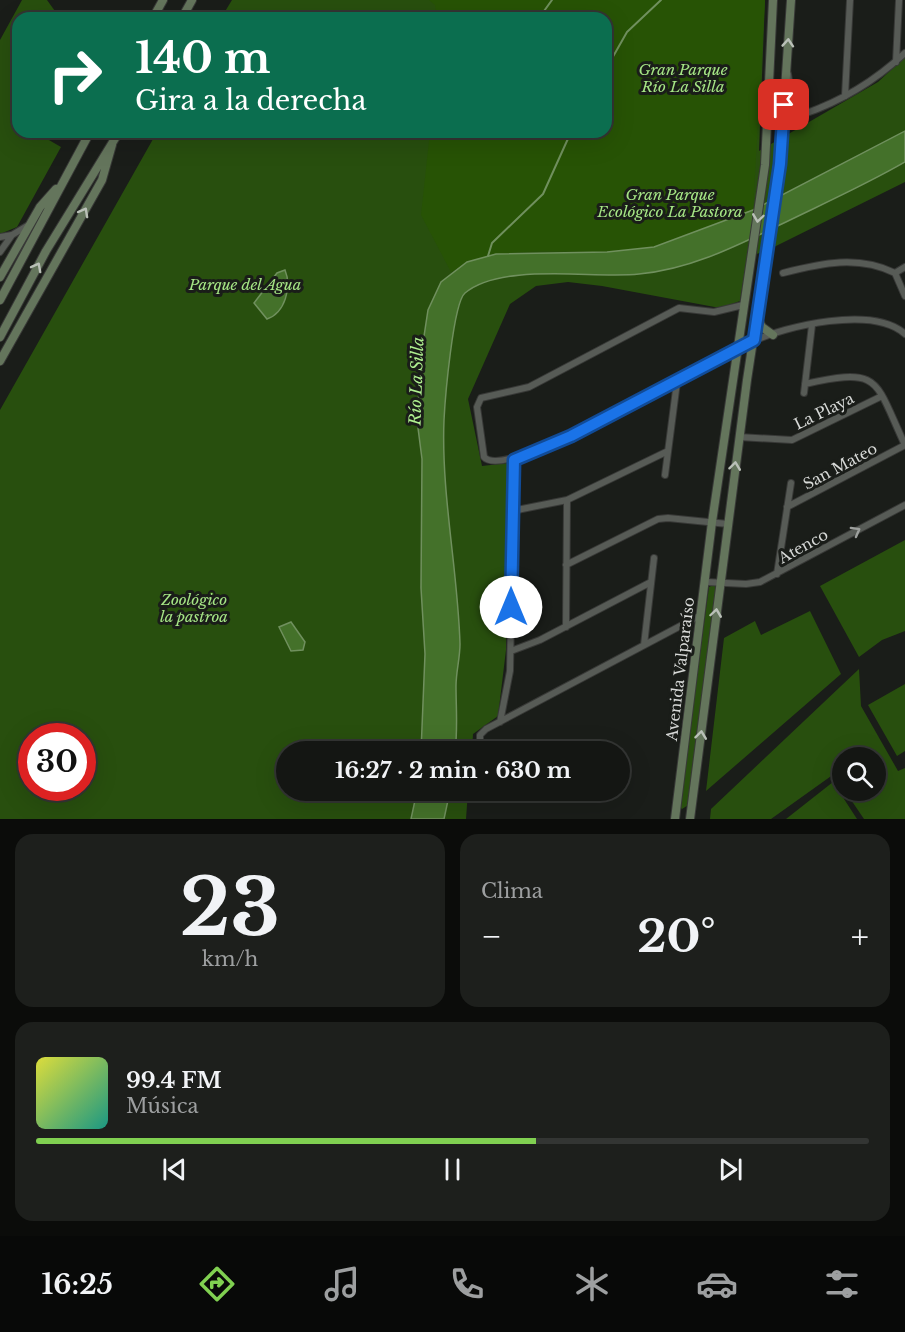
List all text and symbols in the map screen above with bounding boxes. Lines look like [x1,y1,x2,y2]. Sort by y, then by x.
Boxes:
text: 140 m [135,32,271,84]
icon: right [36,36,114,114]
one-way arrow [781,38,794,47]
park label: Gran Parque Río La Silla [638,60,728,96]
pin [758,79,809,130]
text: Gira a la derecha [135,84,366,117]
icon: arrive [767,88,800,121]
park label: Gran Parque Ecológico La Pastora [596,185,743,221]
one-way arrow [77,208,88,218]
one-way arrow [752,213,765,222]
one-way arrow [30,263,41,274]
park label: Parque del Agua [188,275,301,294]
water label: Río La Silla [404,336,428,427]
street label: La Playa [791,388,858,434]
street label: San Mateo [800,438,881,493]
one-way arrow [729,462,741,471]
street label: Atenco [774,525,831,568]
one-way arrow [850,527,860,538]
position arrow [479,575,543,639]
park label: Zoológico la pastroa [160,590,228,626]
street label: Avenida Valparaíso [662,596,698,743]
one-way arrow [710,608,722,617]
speed limit sign: 30 [18,723,96,801]
one-way arrow [694,730,706,740]
map controls [832,747,886,801]
button: search [832,747,886,801]
text: 16:27 · 2 min · 630 m [335,757,571,784]
text: 23 [180,859,280,956]
text: Clima [481,879,543,903]
text: 20° [637,908,716,964]
text: − [481,916,502,957]
text: + [851,916,869,957]
text: km/h [202,947,258,971]
text: 99.4 FM [126,1067,222,1094]
text: Música [126,1094,199,1118]
icon: previous [158,1153,191,1186]
icon: pause [436,1153,469,1186]
icon: next [714,1153,747,1186]
icon: directions [196,1263,238,1305]
icon: music [321,1263,363,1305]
icon: phone [446,1263,488,1305]
icon: climate [571,1263,613,1305]
icon: car [696,1263,738,1305]
icon: filters [821,1263,863,1305]
text: 16:25 [42,1268,113,1301]

